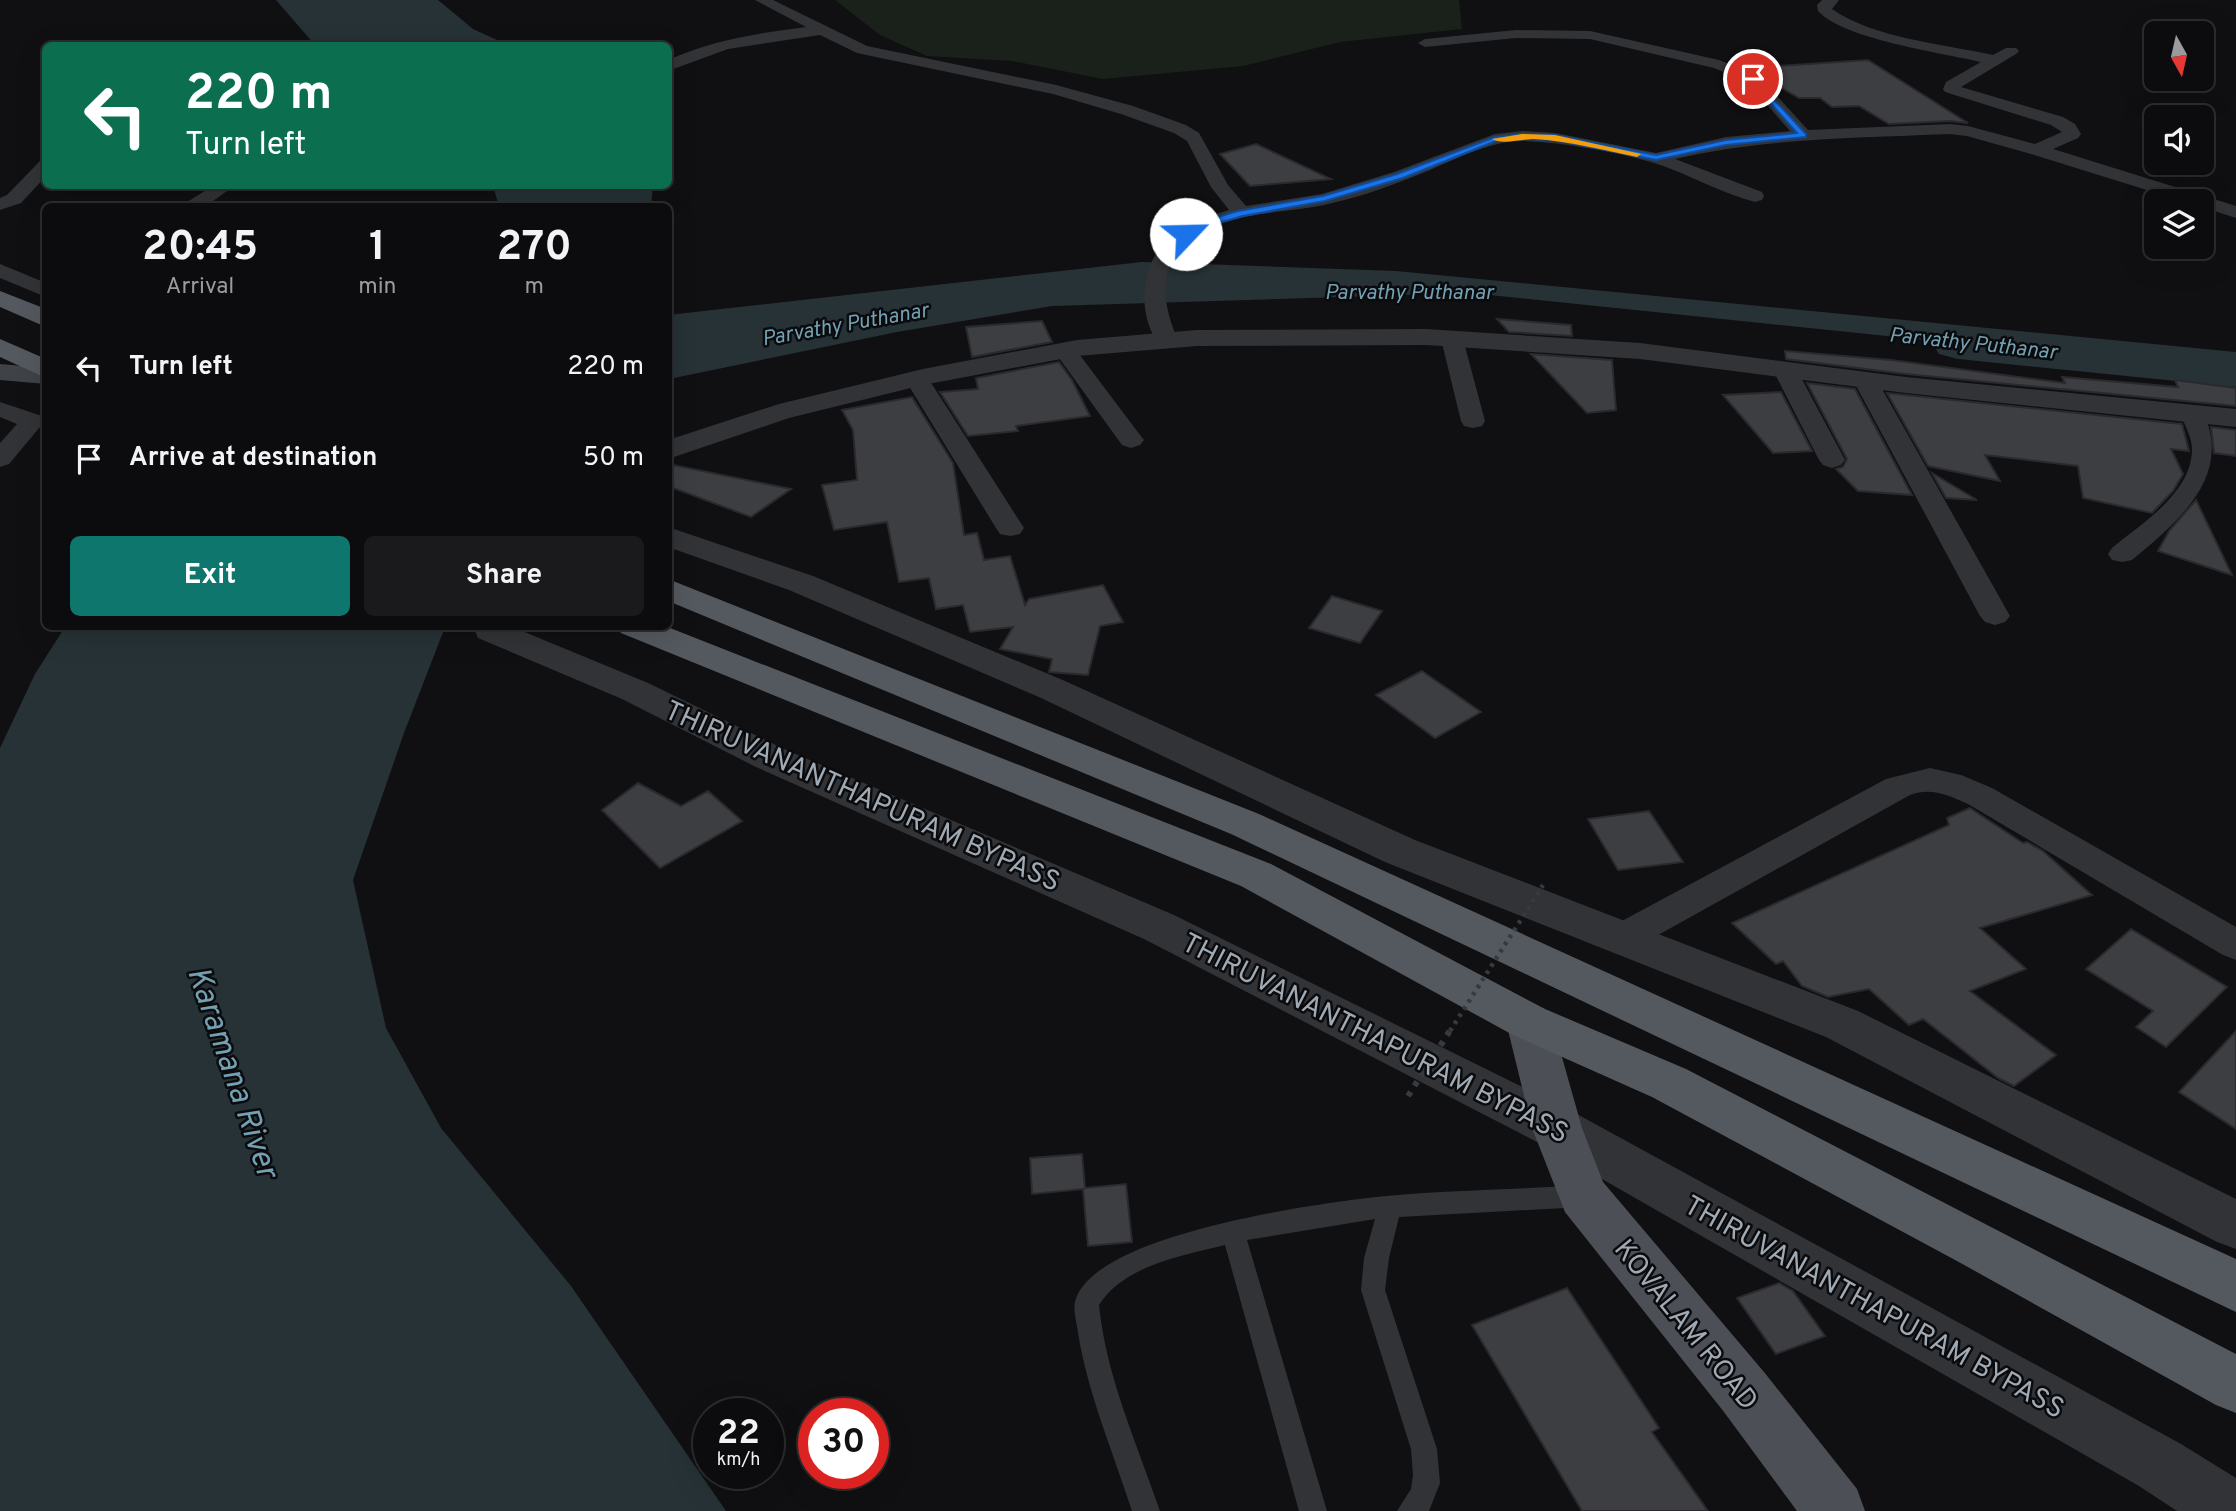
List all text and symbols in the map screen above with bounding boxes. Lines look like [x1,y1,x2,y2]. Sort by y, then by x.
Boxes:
north arrow [2144,21,2214,91]
map controls [2144,21,2214,259]
pin [1723,49,1783,109]
icon: arrive [1734,60,1772,98]
text: 220 m [185,65,332,127]
icon: left [70,70,161,161]
button: sound [2144,105,2214,175]
text: Turn left [185,126,306,166]
button: layers [2144,189,2214,259]
position arrow [1149,197,1223,271]
text: 20:45 [142,222,258,275]
text: 1 [369,222,386,275]
text: 270 [496,222,572,275]
text: Arrival [166,273,234,302]
text: min [358,273,396,302]
text: m [524,273,544,302]
water label: Parvathy Puthanar [1325,280,1495,307]
water label: Parvathy Puthanar [760,297,933,353]
water label: Parvathy Puthanar [1888,322,2060,367]
icon: left [70,349,108,387]
text: Turn left [129,351,233,384]
text: 220 m [567,351,644,384]
icon: arrive [70,440,108,478]
text: Arrive at destination [129,442,377,475]
text: 50 m [583,442,644,475]
button: Exit [70,536,350,616]
button: Share [364,536,644,616]
street label: THIRUVANANTHAPURAM BYPASS [658,694,1065,902]
street label: THIRUVANANTHAPURAM BYPASS [1175,926,1574,1153]
water label: Karamana River [176,962,287,1187]
street label: THIRUVANANTHAPURAM BYPASS [1677,1189,2070,1428]
street label: KOVALAM ROAD [1605,1233,1765,1419]
speed limit sign: 30 [798,1398,889,1489]
text: 22 [717,1412,760,1456]
text: km/h [717,1449,760,1472]

